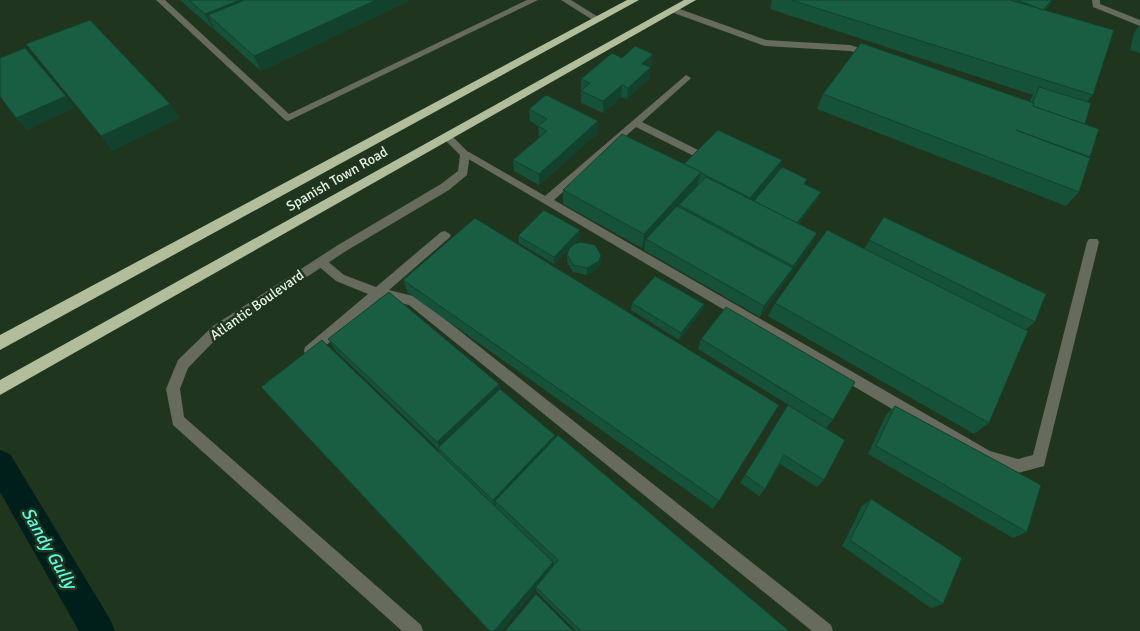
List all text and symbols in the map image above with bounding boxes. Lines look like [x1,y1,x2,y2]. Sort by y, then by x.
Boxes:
street label: Spanish Town Road [283,143,391,215]
street label: Atlantic Boulevard [207,266,307,344]
water label: Sandy Gully [17,503,83,595]

